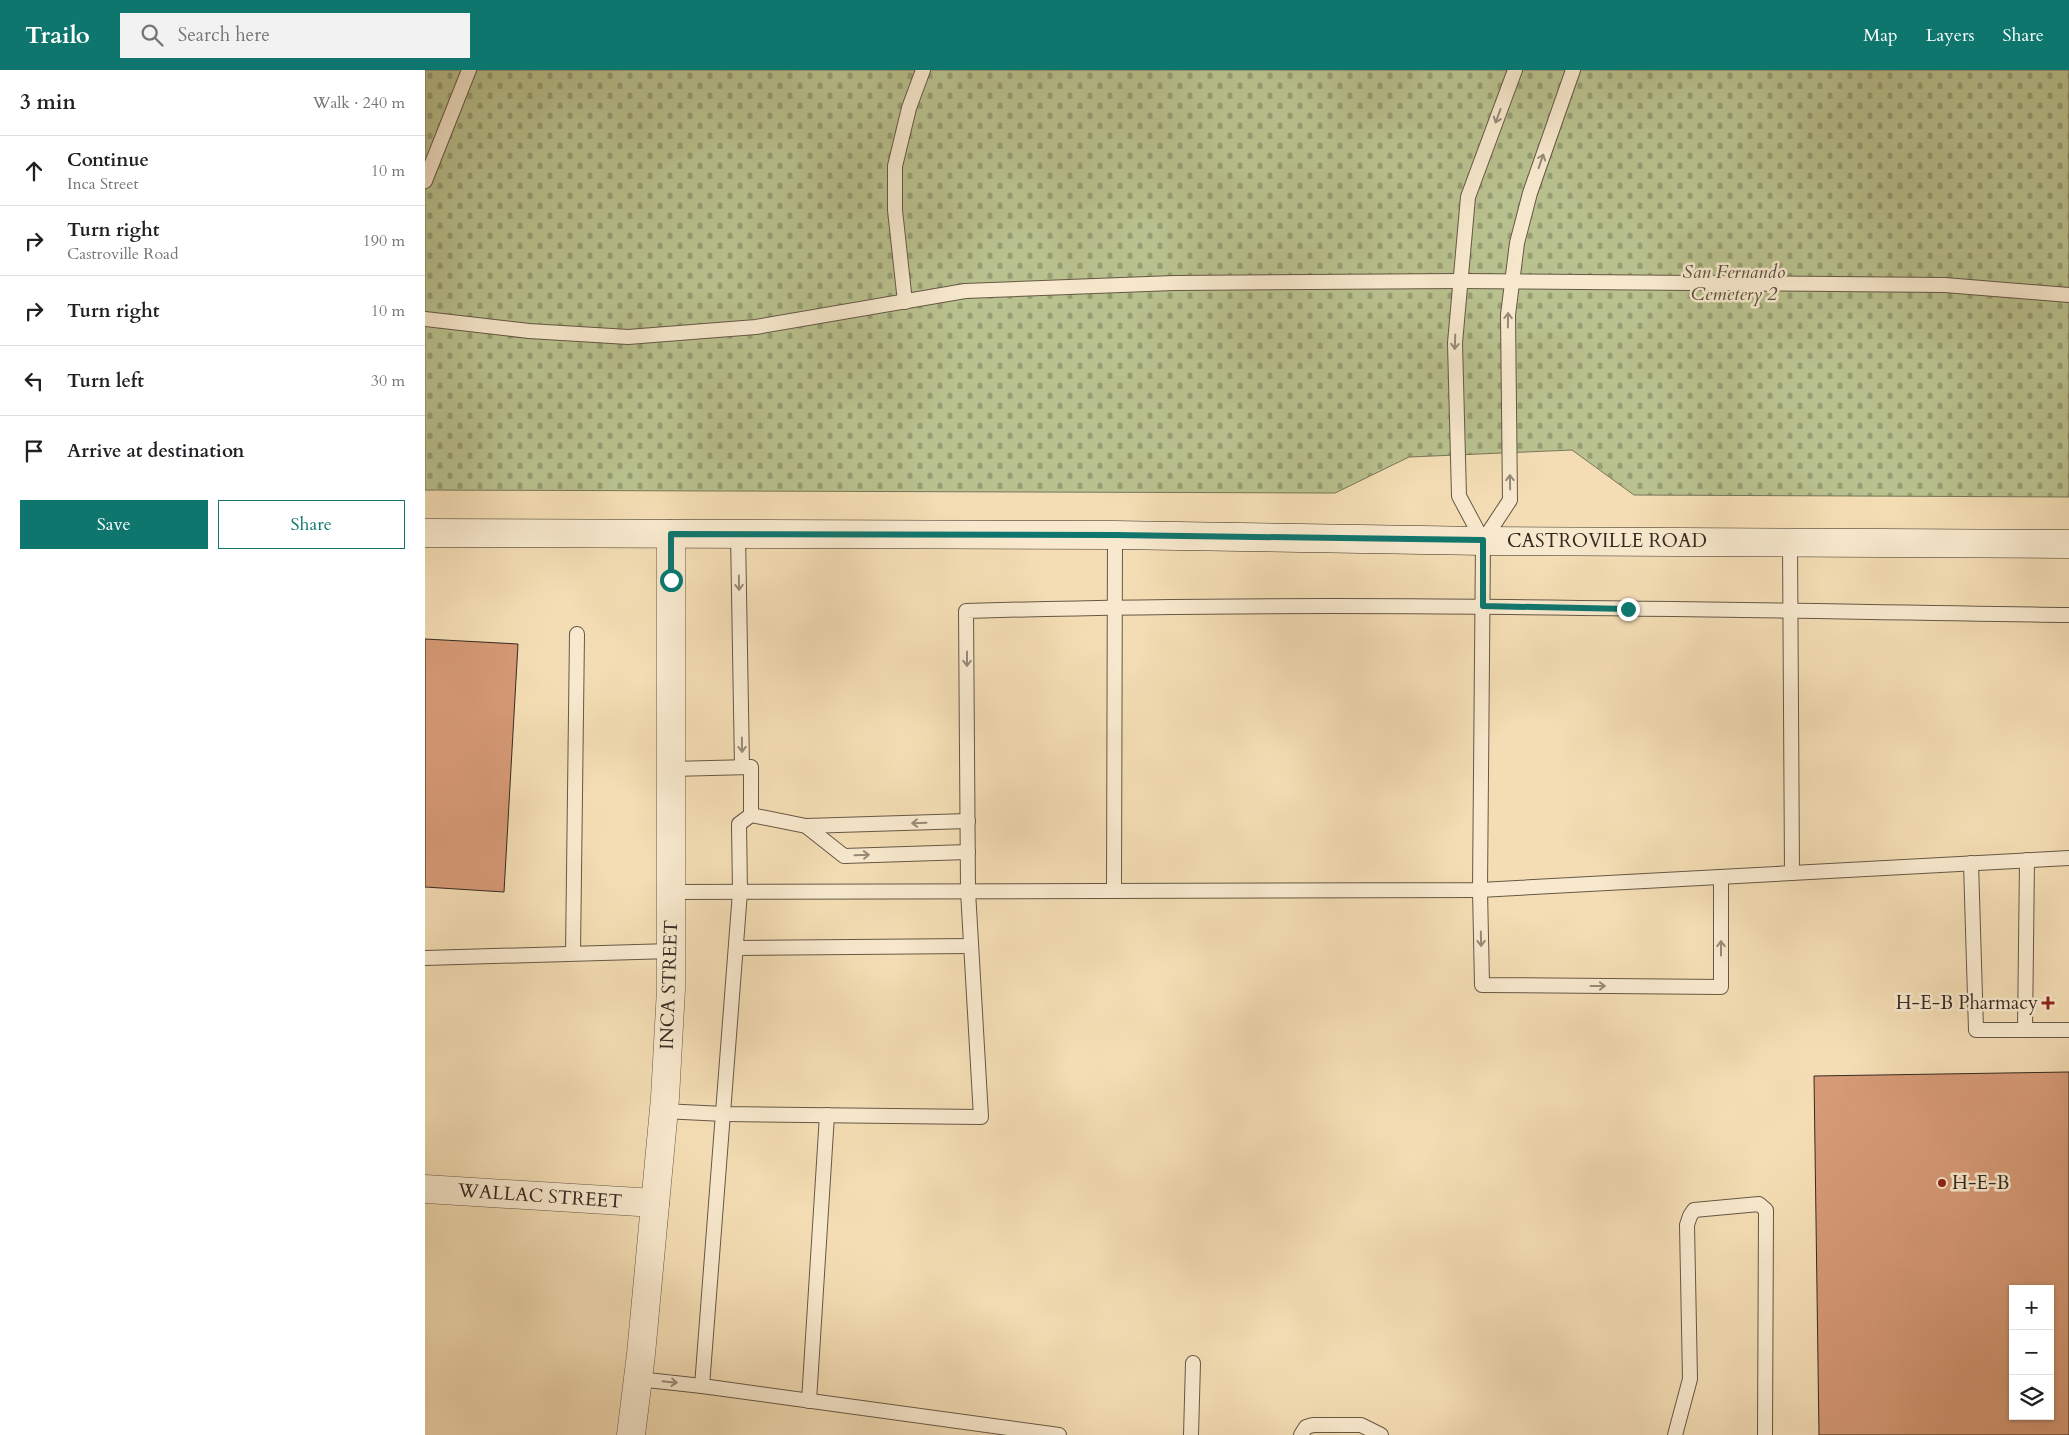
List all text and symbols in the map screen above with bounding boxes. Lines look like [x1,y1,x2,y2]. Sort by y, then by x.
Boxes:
search box [120,13,470,58]
text: Trailo [25,19,90,52]
icon: search [138,21,166,49]
text: Search here [178,22,270,48]
text: Map [1863,23,1898,48]
text: Layers [1926,23,1975,48]
text: Share [2003,23,2044,48]
text: 3 min [20,88,76,117]
text: Walk · 240 m [313,92,405,114]
one-way arrow [1493,108,1502,123]
text: Continue [67,147,149,173]
one-way arrow [1537,154,1546,169]
icon: ahead [20,157,48,185]
text: 10 m [371,160,405,182]
text: Inca Street [67,173,139,195]
text: Turn right [67,217,159,243]
icon: right [20,227,48,255]
text: 190 m [363,230,405,252]
text: Castroville Road [67,243,179,265]
park label: San Fernando Cemetery 2 [1683,259,1786,307]
icon: right [20,297,48,325]
text: Turn right [67,298,159,324]
text: 10 m [371,300,405,322]
one-way arrow [1503,312,1513,328]
one-way arrow [1450,334,1460,350]
icon: left [20,367,48,395]
text: Turn left [67,368,144,394]
text: 30 m [371,370,405,392]
icon: arrive [20,437,48,465]
text: Arrive at destination [67,438,244,464]
one-way arrow [1505,474,1515,490]
button: Save [20,500,208,549]
button: Share [218,500,405,549]
street label: CASTROVILLE ROAD [1507,528,1707,554]
route start [660,569,683,592]
one-way arrow [734,574,744,590]
route end [1617,598,1640,621]
one-way arrow [962,651,971,667]
one-way arrow [737,736,747,753]
one-way arrow [911,818,927,827]
one-way arrow [853,850,869,860]
street label: INCA STREET [654,920,684,1050]
one-way arrow [1476,931,1485,947]
one-way arrow [1716,940,1726,956]
one-way arrow [1590,981,1606,991]
place label: H-E-B Pharmacy [1896,990,2038,1016]
marker: H-E-B Pharmacy [2042,997,2054,1009]
place label: H-E-B [1952,1170,2009,1196]
street label: WALLAC STREET [456,1177,623,1215]
marker: H-E-B [1936,1177,1948,1189]
map controls [2009,1285,2054,1420]
button: + [2009,1285,2054,1330]
button: − [2009,1330,2054,1375]
button: layers [2009,1375,2054,1420]
one-way arrow [662,1377,678,1387]

